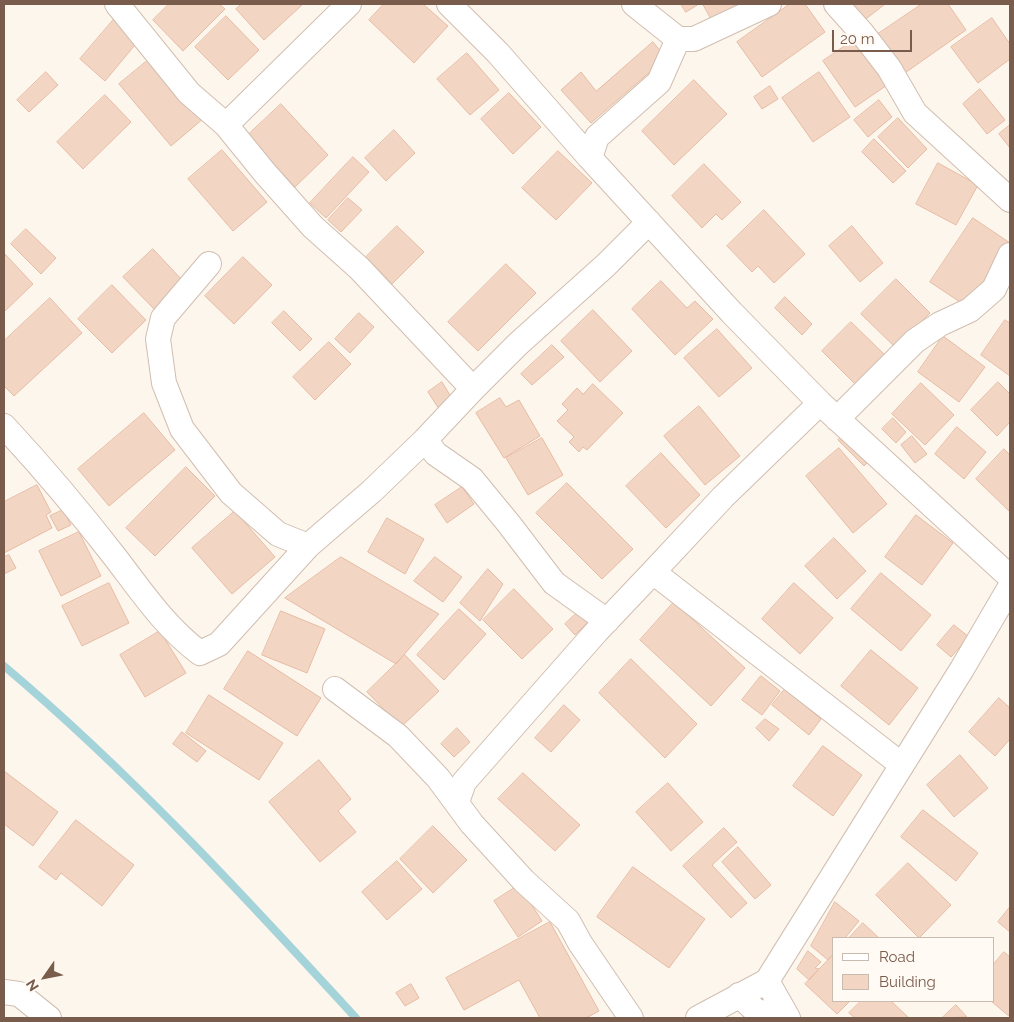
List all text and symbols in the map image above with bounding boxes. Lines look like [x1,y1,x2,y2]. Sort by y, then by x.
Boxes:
scale bar [834,20,914,52]
text: 20 m [840,30,875,48]
legend [832,937,994,1002]
text: Road [879,948,915,966]
north arrow [20,952,70,1002]
text: Building [879,973,936,991]
text: N [23,976,42,994]

